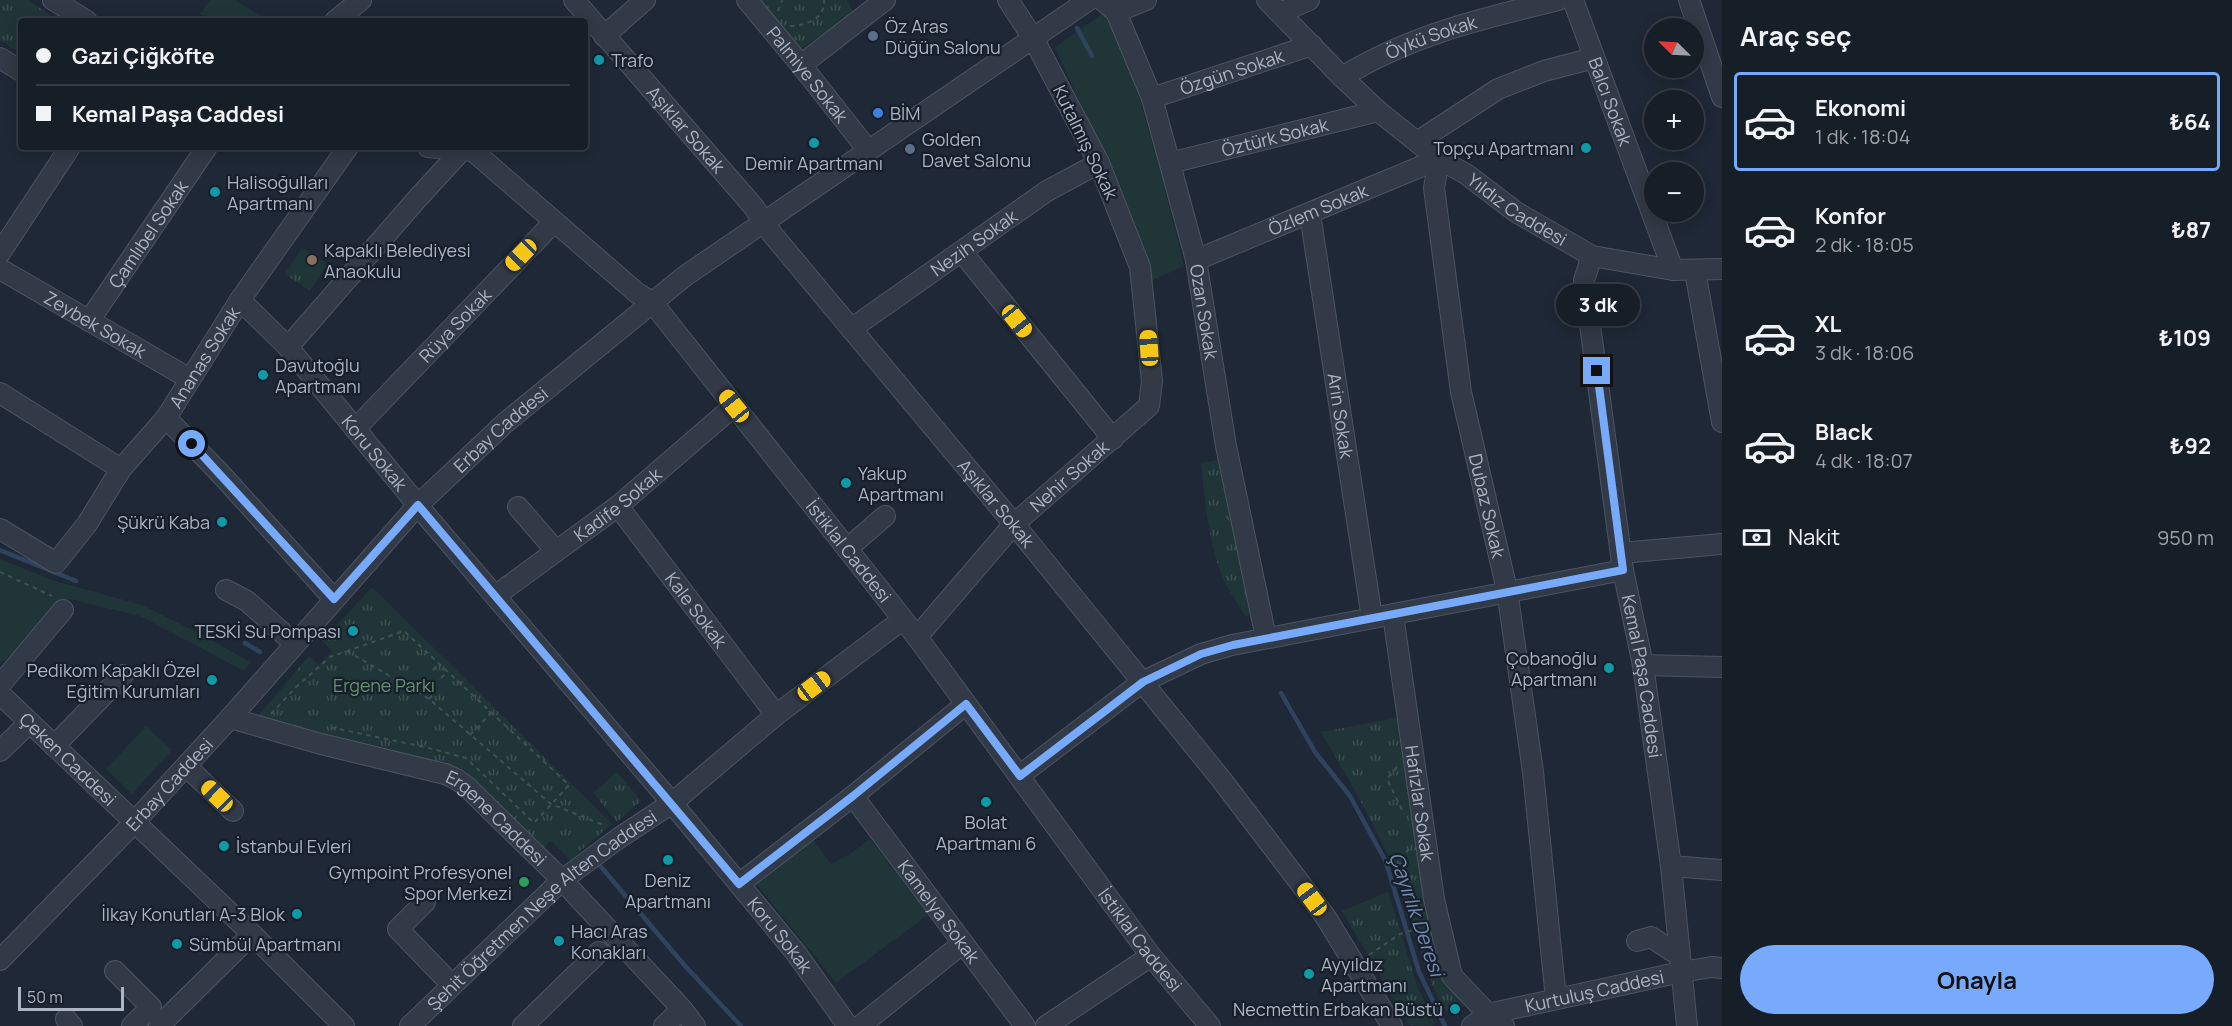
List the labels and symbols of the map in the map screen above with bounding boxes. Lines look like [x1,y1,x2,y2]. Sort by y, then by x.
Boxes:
street label: Öykü Sokak [1381,9,1480,64]
place label: Öz Aras Düğün Salonu [885,14,1001,59]
north arrow [1644,18,1704,78]
street label: Palmiye Sokak [762,21,854,128]
marker: Öz Aras Düğün Salonu [866,29,880,43]
street label: Özgün Sokak [1177,43,1288,100]
place label: Trafo [611,48,654,72]
marker: Trafo [592,53,606,67]
street label: Balcı Sokak [1583,54,1638,150]
street label: Aşıklar Sokak [642,80,731,178]
street label: Kutalmış Sokak [1048,81,1124,204]
place label: BİM [890,101,920,125]
marker: BİM [871,106,885,120]
street label: Öztürk Sokak [1219,112,1332,162]
place label: Golden Davet Salonu [922,127,1031,172]
marker: Demir Apartmanı [807,136,821,150]
place label: Topçu Apartmanı [1433,136,1574,160]
marker: Topçu Apartmanı [1579,141,1593,155]
marker: Golden Davet Salonu [903,142,917,156]
place label: Demir Apartmanı [745,151,883,175]
street label: Yıldız Caddesi [1463,168,1571,251]
place label: Halisoğulları Apartmanı [227,170,328,215]
street label: Çamlıbel Sokak [103,175,194,293]
street label: Özlem Sokak [1265,178,1372,241]
marker: Halisoğulları Apartmanı [208,185,222,199]
street label: Nezih Sokak [926,203,1023,281]
car [502,236,540,274]
place label: Kapaklı Belediyesi Anaokulu [324,238,471,283]
marker: Kapaklı Belediyesi Anaokulu [305,253,319,267]
street label: Ozan Sokak [1185,263,1224,362]
street label: Rüya Sokak [413,282,497,368]
callout: 3 dk [1555,284,1639,326]
street label: Zeybek Sokak [40,285,152,364]
street label: Ananas Sokak [163,301,246,412]
car [999,301,1035,341]
car [1139,329,1159,367]
place label: Davutoğlu Apartmanı [275,353,361,398]
route end [1583,357,1610,384]
marker: Davutoğlu Apartmanı [256,368,270,382]
street label: Arin Sokak [1323,371,1359,461]
street label: Erbay Caddesi [448,381,553,478]
car [716,386,752,426]
street label: Koru Sokak [337,410,414,496]
route start [178,430,205,457]
street label: Nehir Sokak [1024,434,1114,517]
street label: Dubaz Sokak [1464,451,1511,561]
street label: Aşıklar Sokak [953,454,1041,553]
street label: Kadife Sokak [569,461,667,546]
place label: Yakup Apartmanı [858,461,944,506]
marker: Yakup Apartmanı [839,476,853,490]
street label: İstiklal Caddesi [801,495,897,607]
place label: Şükrü Kaba [117,510,210,534]
marker: Şükrü Kaba [215,515,229,529]
street label: Kale Sokak [660,567,733,653]
street label: Kemal Paşa Caddesi [1617,592,1668,759]
place label: TESKİ Su Pompası [194,619,341,643]
marker: TESKİ Su Pompası [346,624,360,638]
place label: Çobanoğlu Apartmanı [1506,646,1597,691]
place label: Pedikom Kapaklı Özel Eğitim Kurumları [27,658,200,703]
marker: Çobanoğlu Apartmanı [1602,661,1616,675]
car [794,668,834,704]
marker: Pedikom Kapaklı Özel Eğitim Kurumları [205,673,219,687]
park label: Ergene Parkı [333,673,435,697]
street label: Çeken Caddesi [14,707,122,811]
street label: Erbay Caddesi [120,732,218,836]
street label: Hafızlar Sokak [1400,744,1441,864]
street label: Ergene Caddesi [442,764,552,871]
car [198,777,236,815]
marker: Bolat Apartmanı 6 [979,795,993,809]
street label: Şehit Öğretmen Neşe Alten Caddesi [422,804,661,1016]
place label: Bolat Apartmanı 6 [936,810,1036,855]
place label: İstanbul Evleri [236,834,352,858]
marker: İstanbul Evleri [217,839,231,853]
water label: Çayırlık Deresi [1383,848,1452,982]
marker: Deniz Apartmanı [661,853,675,867]
street label: Kamelya Sokak [893,855,986,969]
place label: Gympoint Profesyonel Spor Merkezi [329,860,512,905]
place label: Deniz Apartmanı [625,868,711,913]
marker: Gympoint Profesyonel Spor Merkezi [517,875,531,889]
car [1294,879,1330,919]
street label: İstiklal Caddesi [1093,883,1188,997]
street label: Koru Sokak [742,892,819,978]
place label: İlkay Konutları A-3 Blok [102,902,286,926]
marker: İlkay Konutları A-3 Blok [290,907,304,921]
place label: Hacı Aras Konakları [571,919,648,964]
place label: Sümbül Apartmanı [189,932,341,956]
marker: Hacı Aras Konakları [552,934,566,948]
marker: Sümbül Apartmanı [170,937,184,951]
place label: Ayyıldız Apartmanı [1321,952,1407,997]
street label: Kurtuluş Caddesi [1523,964,1666,1018]
marker: Ayyıldız Apartmanı [1302,967,1316,981]
scale bar [18,984,124,1012]
place label: Necmettin Erbakan Büstü [1233,997,1443,1021]
marker: Necmettin Erbakan Büstü [1448,1002,1462,1016]

